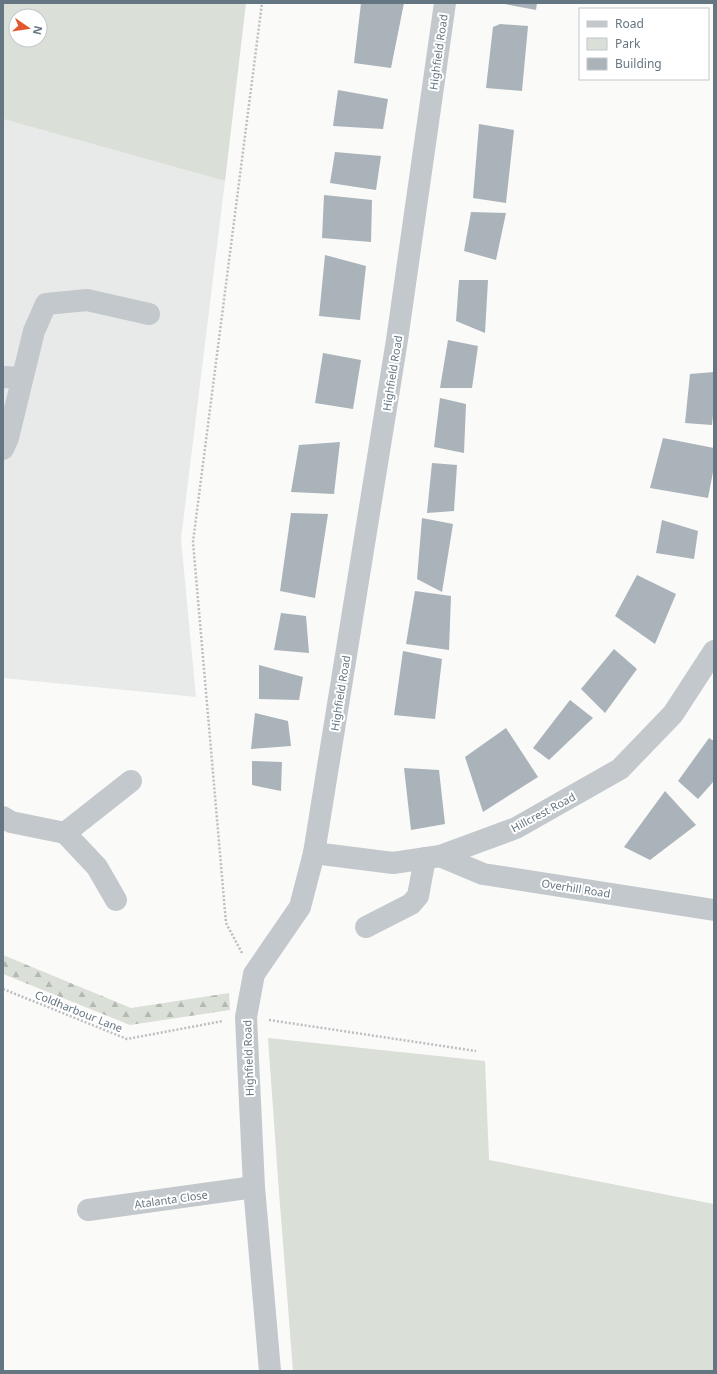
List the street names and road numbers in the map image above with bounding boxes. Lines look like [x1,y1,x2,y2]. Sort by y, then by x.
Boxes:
street label: Highfield Road [425,13,451,91]
street label: Highfield Road [379,334,405,412]
street label: Highfield Road [327,654,353,732]
street label: Hillcrest Road [508,789,578,835]
street label: Overhill Road [540,875,612,901]
street label: Coldharbour Lane [33,987,125,1035]
street label: Highfield Road [239,1020,257,1096]
street label: Atalanta Close [133,1186,209,1212]

